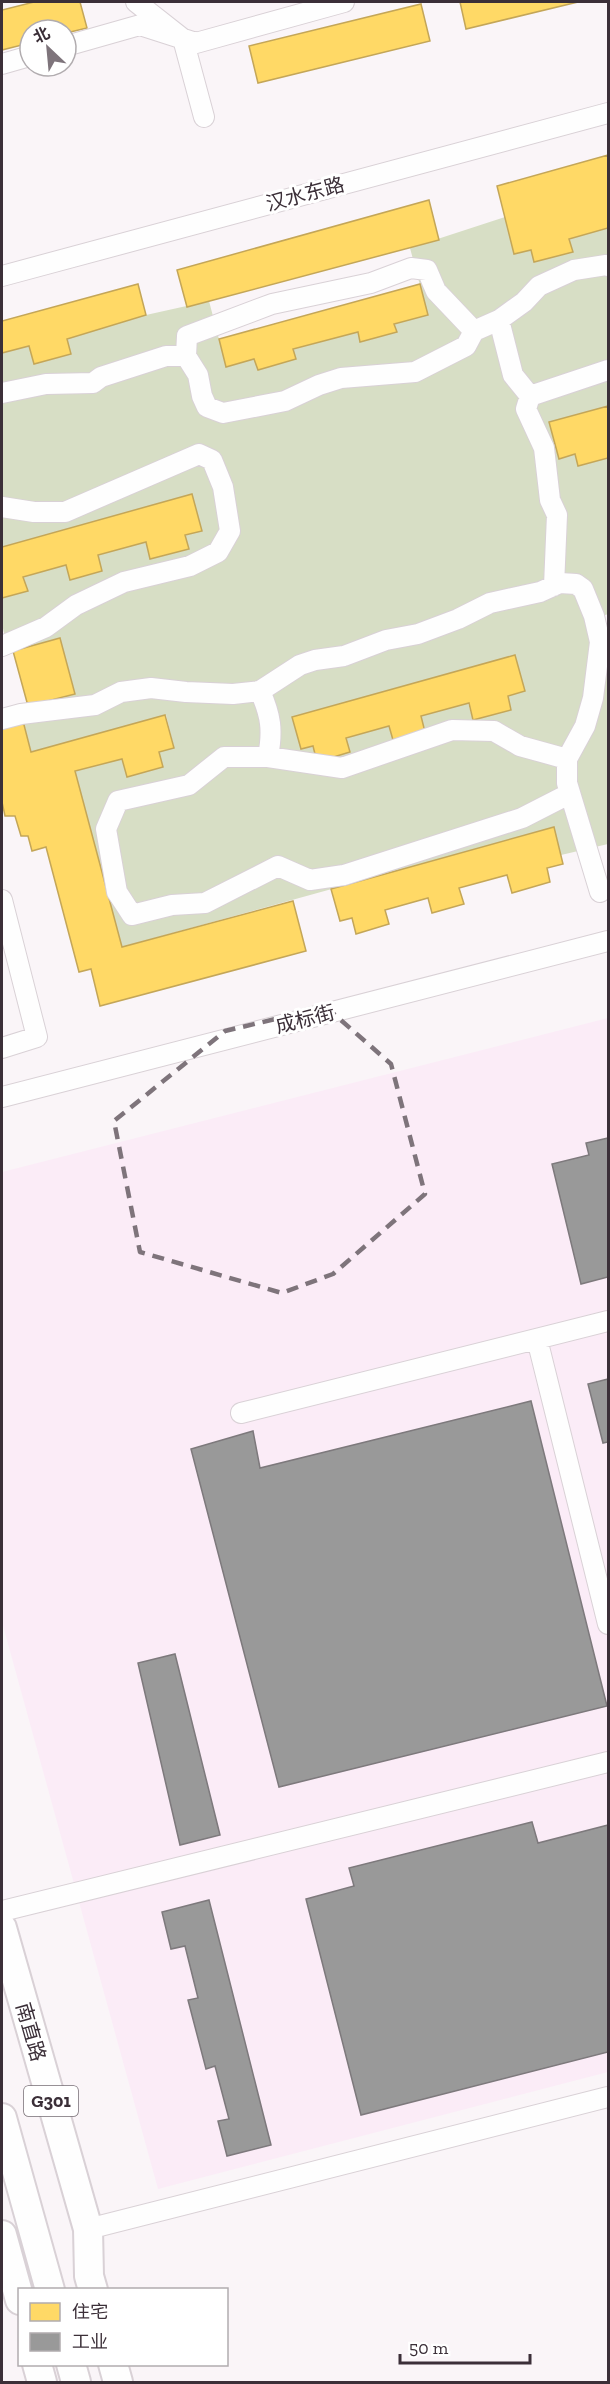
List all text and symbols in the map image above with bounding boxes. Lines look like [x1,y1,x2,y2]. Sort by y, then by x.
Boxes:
north arrow [18,18,78,78]
text: 北 [30,23,53,47]
street label: 汉水东路 [263,172,347,216]
street label: 成标街 [273,1000,337,1038]
street label: 南直路 [11,2000,51,2064]
road number: G301 [24,2086,78,2116]
legend [18,2288,228,2366]
text: 住宅 [72,2301,108,2323]
scale bar [400,2327,530,2365]
text: 工业 [72,2331,108,2353]
text: 50 m [409,2337,449,2359]

